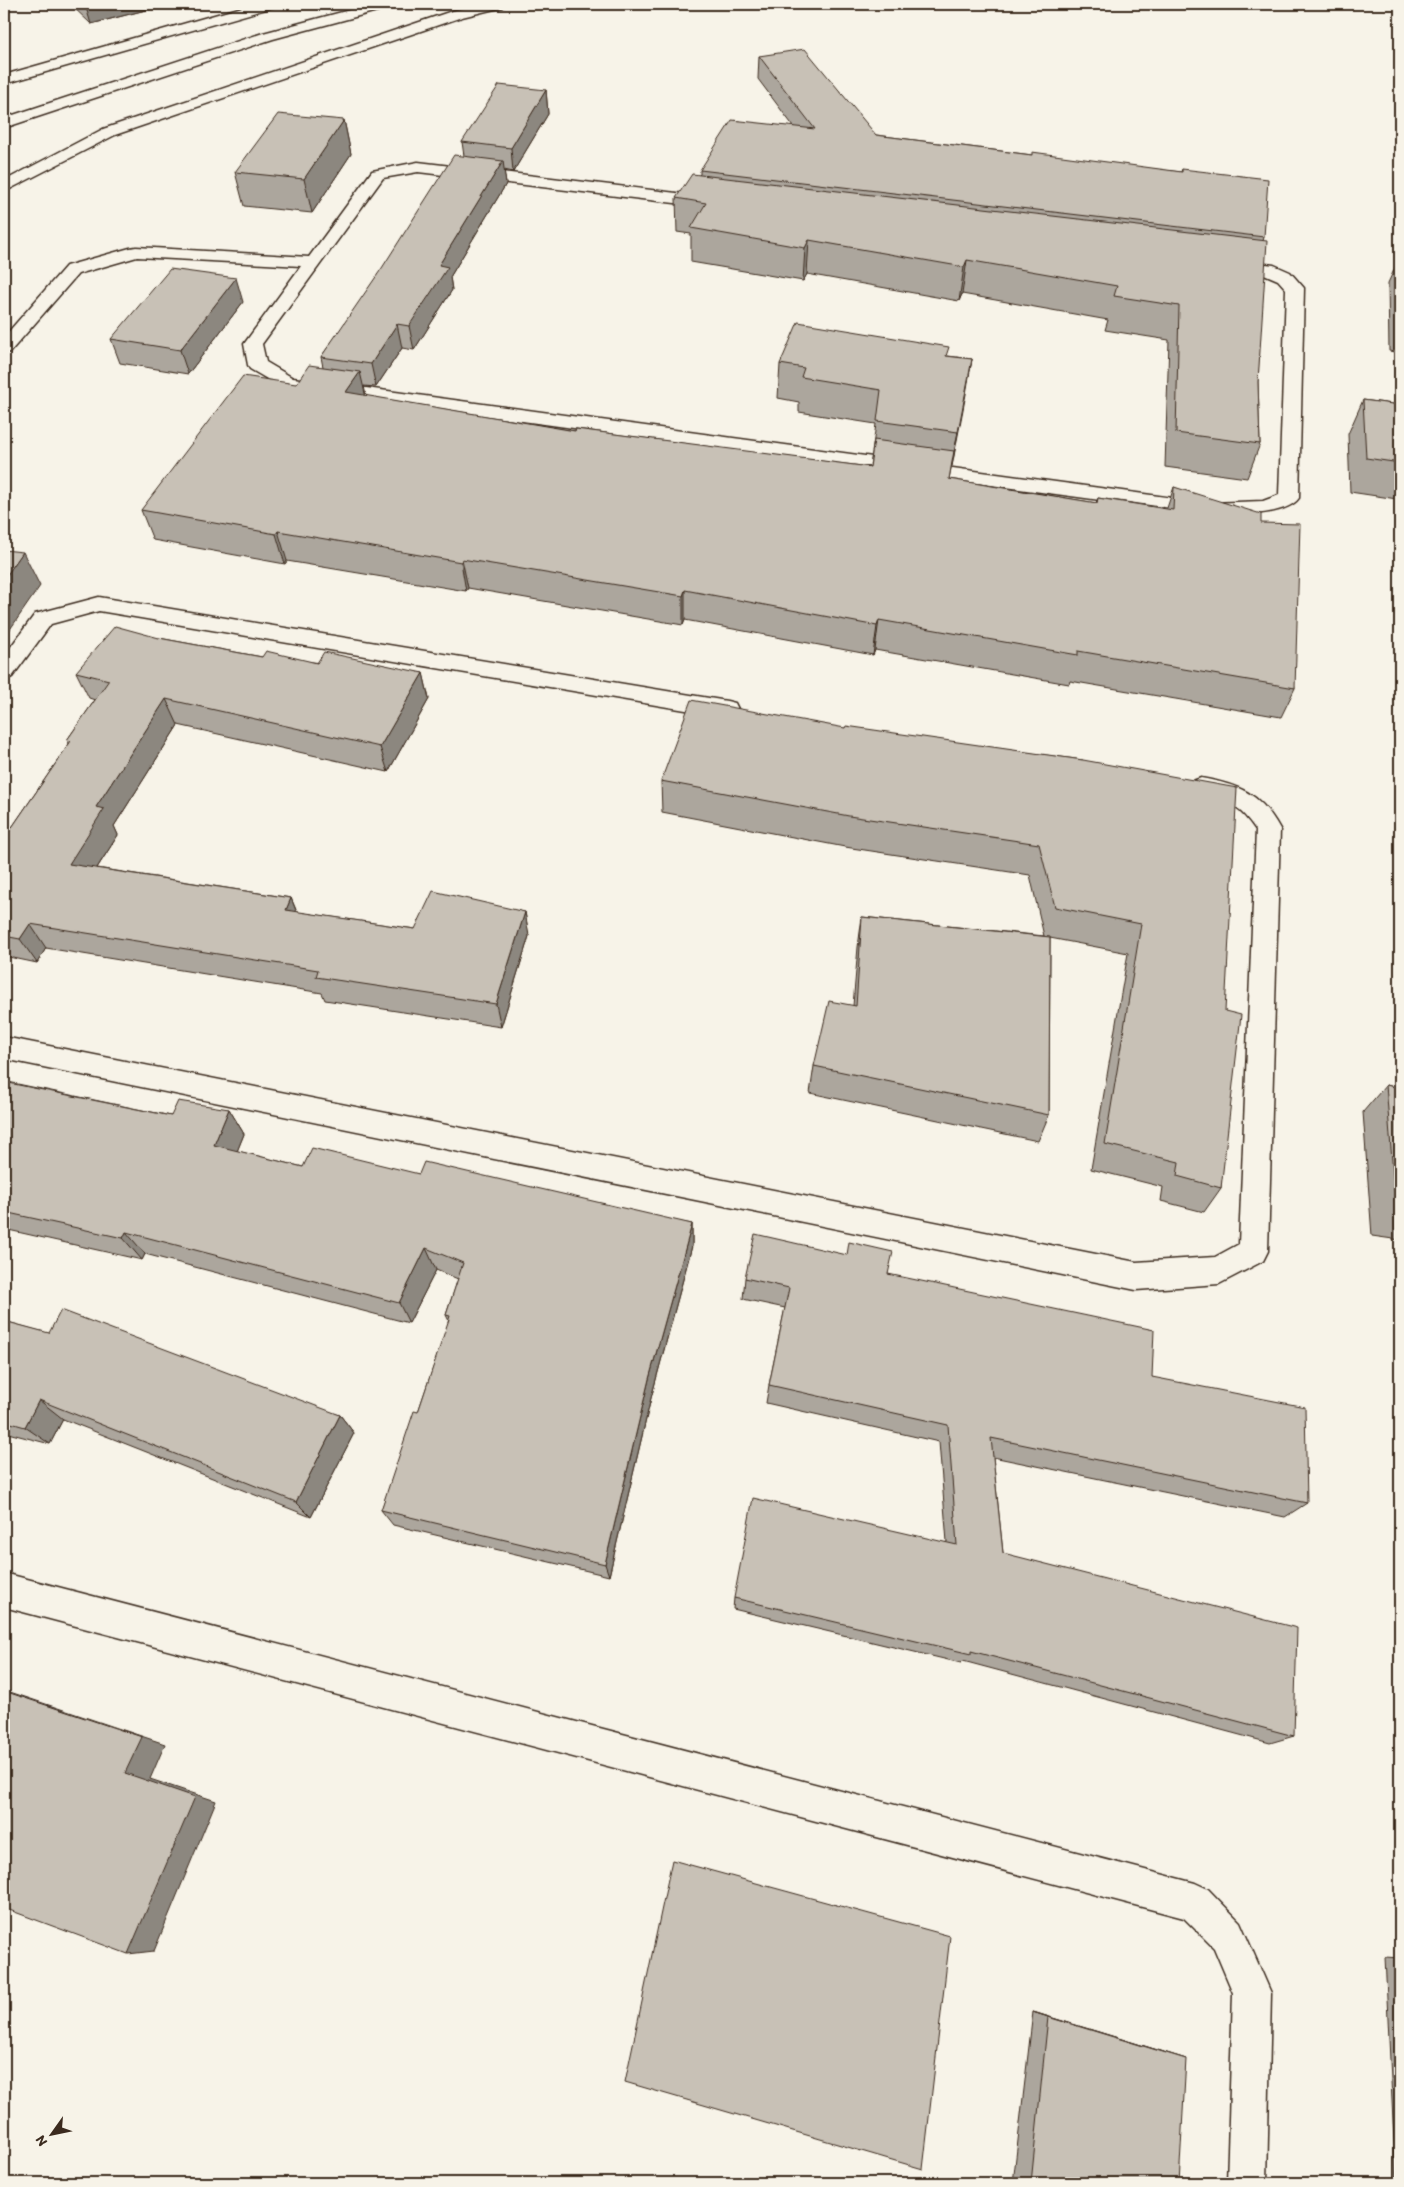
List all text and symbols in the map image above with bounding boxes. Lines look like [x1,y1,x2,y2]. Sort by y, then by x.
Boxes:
north arrow [28,2110,78,2160]
text: N [32,2132,51,2149]

